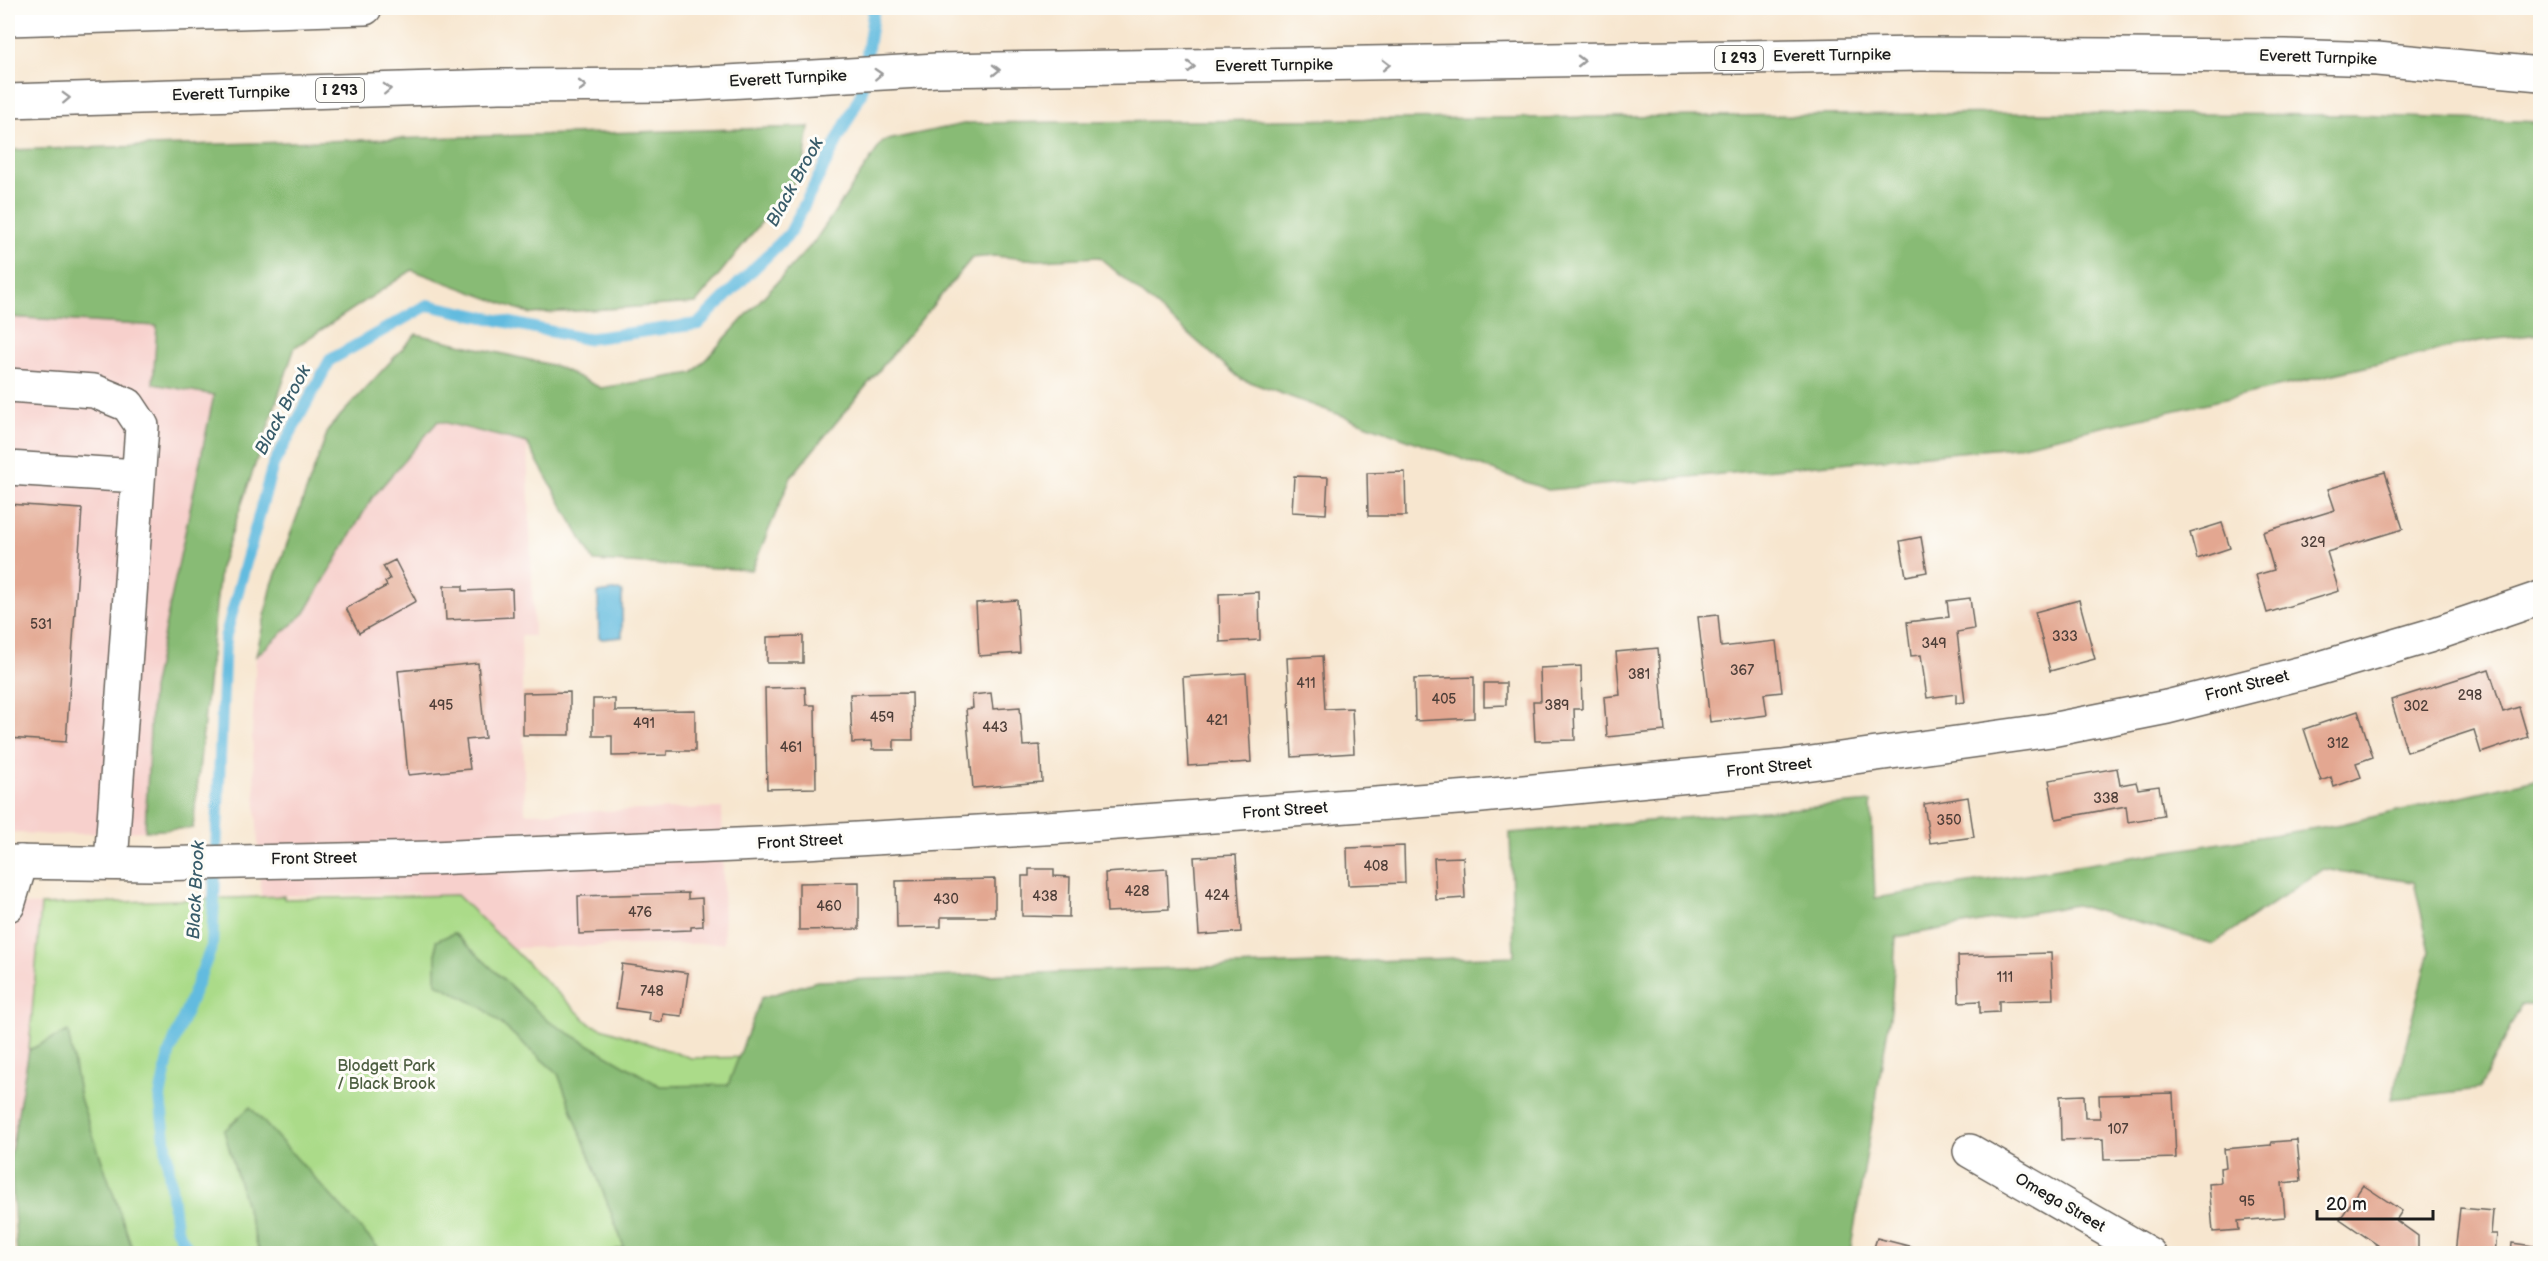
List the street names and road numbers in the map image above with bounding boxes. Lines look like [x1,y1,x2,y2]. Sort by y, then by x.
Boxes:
street label: Everett Turnpike [1773,45,1892,67]
road number: I 293 [1715,46,1763,70]
street label: Everett Turnpike [2259,46,2378,70]
street label: Everett Turnpike [1215,55,1334,77]
street label: Everett Turnpike [728,66,848,92]
road number: I 293 [316,78,364,102]
street label: Everett Turnpike [172,82,291,106]
street label: Front Street [2203,666,2291,706]
street label: Front Street [1725,754,1813,782]
street label: Front Street [1241,799,1329,823]
street label: Front Street [757,830,844,854]
street label: Front Street [271,849,357,869]
street label: Omega Street [2011,1169,2109,1237]

